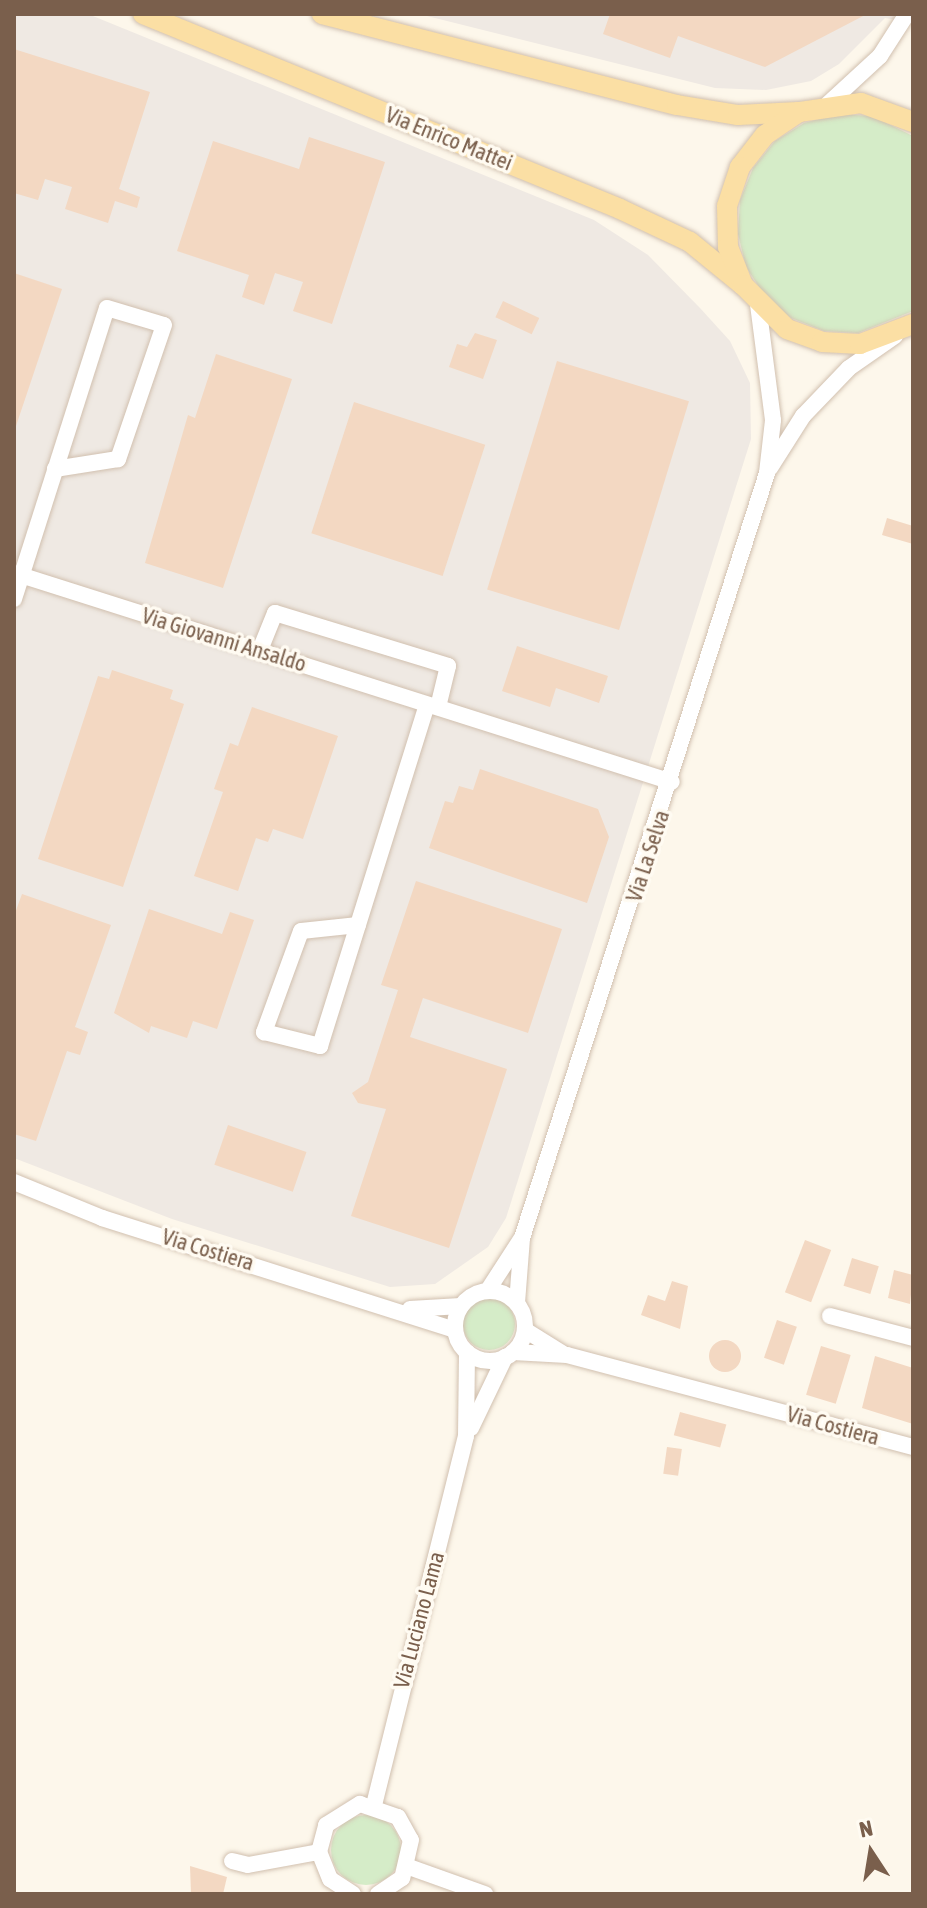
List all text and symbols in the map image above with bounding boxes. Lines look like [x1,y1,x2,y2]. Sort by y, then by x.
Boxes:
street label: Via Enrico Mattei [382,102,516,176]
street label: Via Giovanni Ansaldo [139,602,309,678]
street label: Via La Selva [621,807,675,905]
street label: Via Costiera [159,1224,257,1276]
street label: Via Costiera [784,1401,882,1451]
street label: Via Luciano Lama [388,1549,450,1691]
north arrow [831,1812,911,1892]
text: N [857,1814,875,1843]

